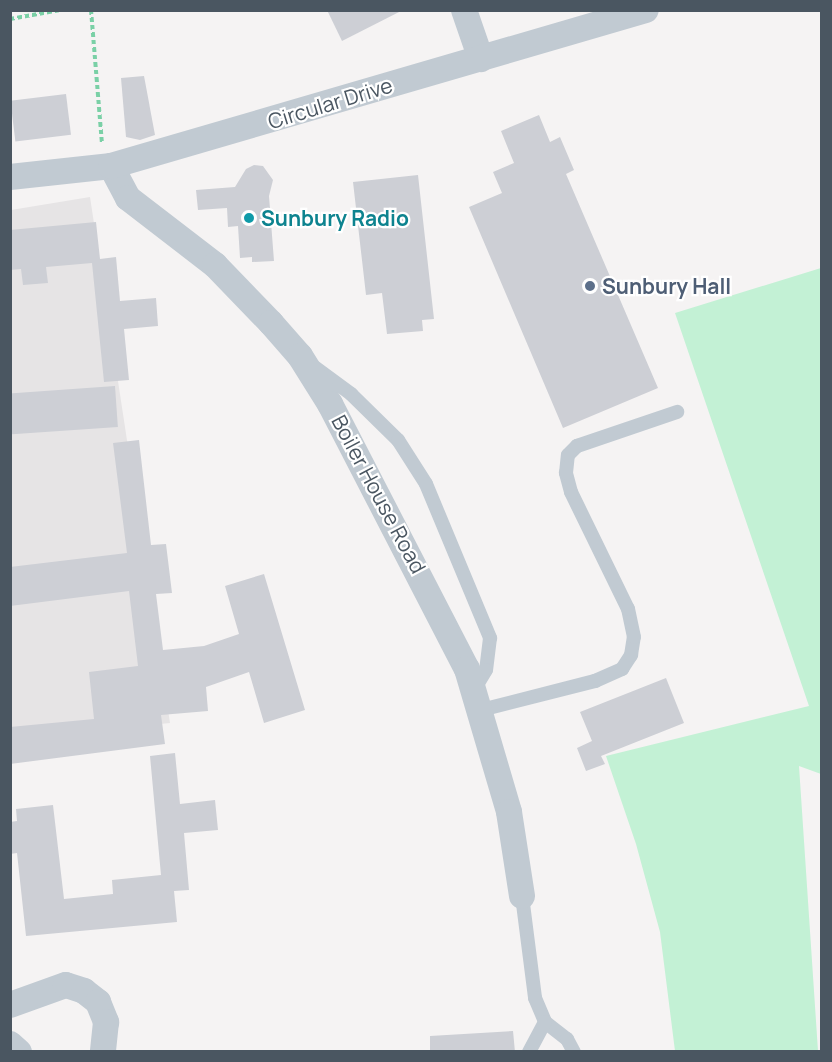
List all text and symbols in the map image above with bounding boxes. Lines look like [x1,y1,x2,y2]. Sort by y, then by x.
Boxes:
street label: Circular Drive [265,72,395,134]
place label: Sunbury Radio [261,205,409,231]
marker: Sunbury Radio [242,211,256,225]
place label: Sunbury Hall [602,273,731,299]
marker: Sunbury Hall [583,279,597,293]
street label: Boiler House Road [327,411,431,577]

